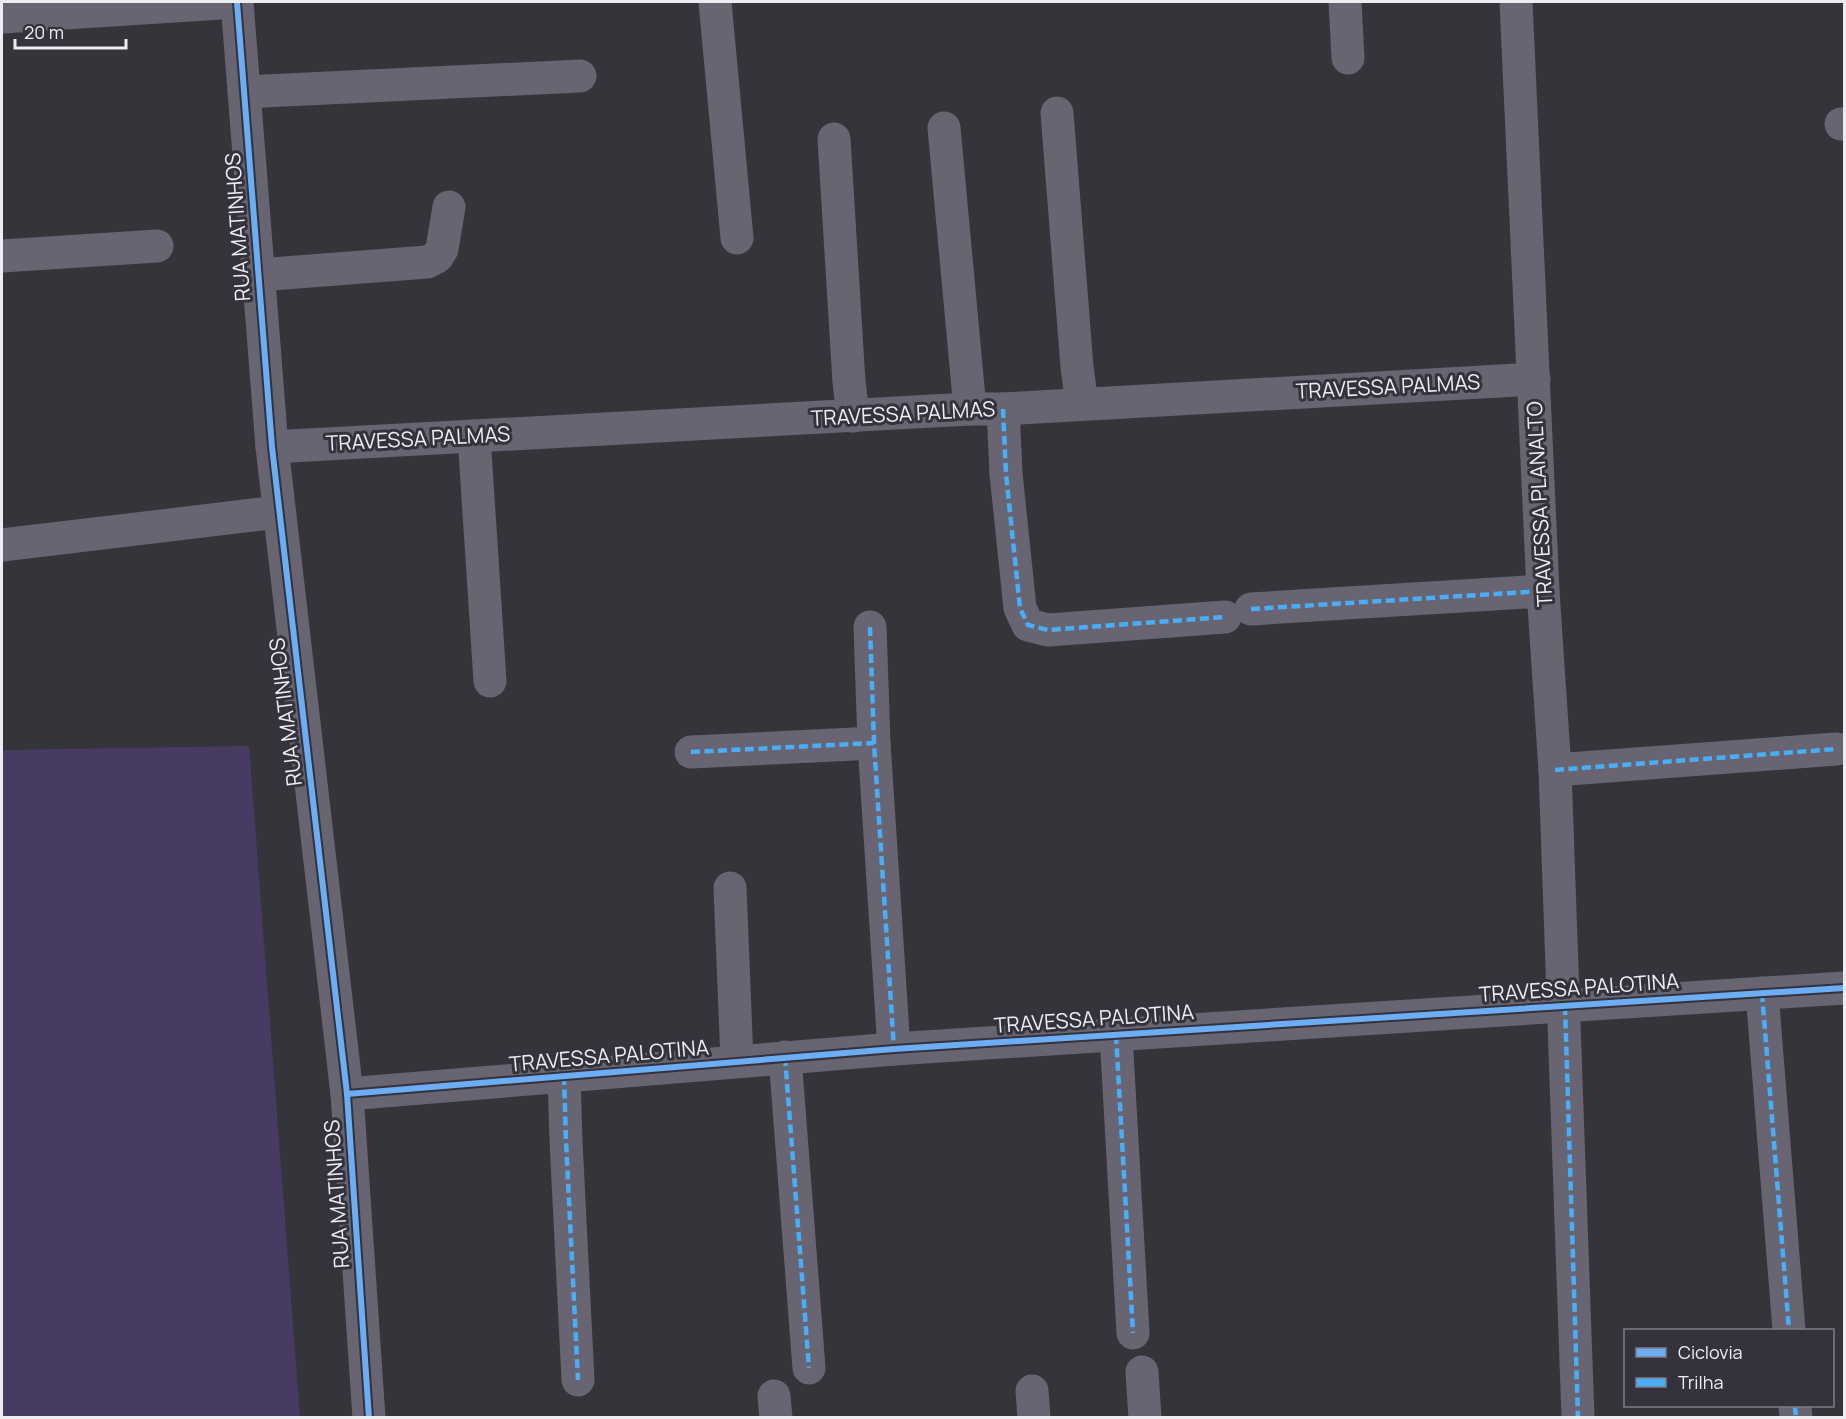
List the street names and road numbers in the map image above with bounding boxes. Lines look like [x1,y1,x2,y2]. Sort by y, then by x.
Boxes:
street label: RUA MATINHOS [218,152,256,302]
street label: TRAVESSA PALMAS [1295,367,1481,405]
street label: TRAVESSA PALMAS [810,394,996,432]
street label: TRAVESSA PLANALTO [1520,400,1558,608]
street label: TRAVESSA PALMAS [325,419,511,457]
street label: RUA MATINHOS [262,636,308,788]
street label: TRAVESSA PALOTINA [1478,966,1680,1008]
street label: TRAVESSA PALOTINA [993,997,1195,1039]
street label: TRAVESSA PALOTINA [508,1032,710,1078]
street label: RUA MATINHOS [317,1119,355,1269]

